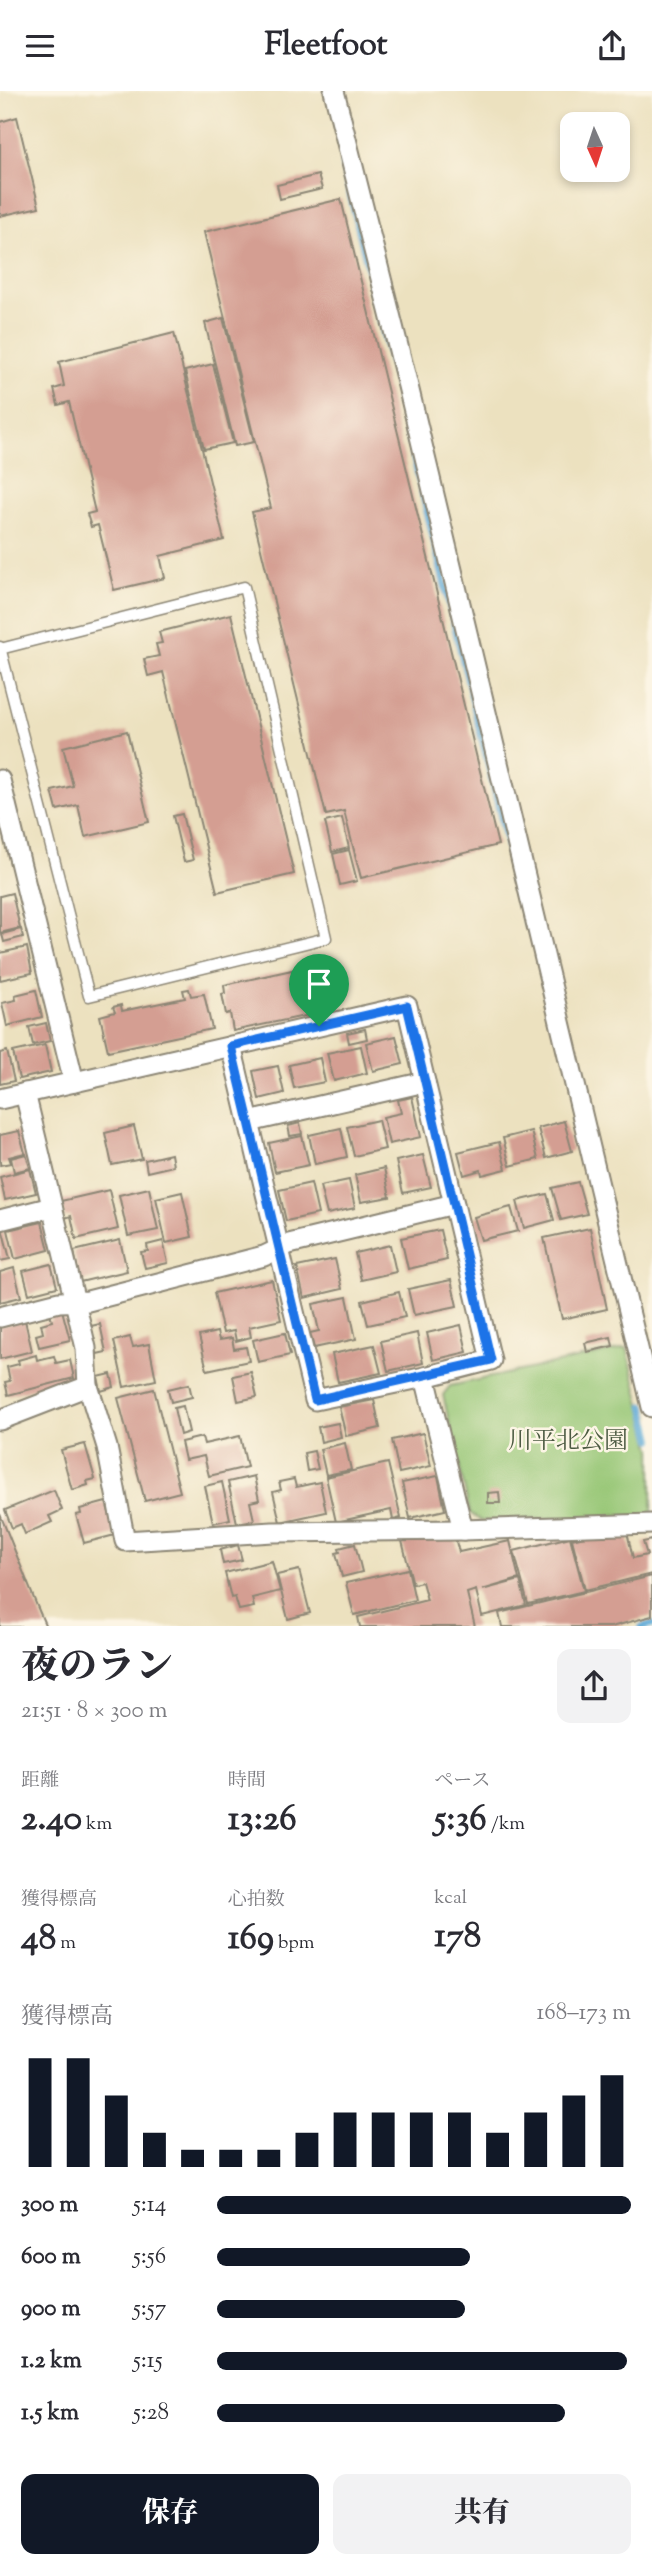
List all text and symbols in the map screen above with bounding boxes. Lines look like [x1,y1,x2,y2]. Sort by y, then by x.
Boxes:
text: Fleetfoot [264,23,388,69]
icon: menu [21,27,59,65]
icon: share [593,27,631,65]
north arrow [560,112,630,182]
map controls [560,112,630,182]
pin [289,954,349,1026]
icon: arrive [300,965,338,1003]
park label: 川平北公園 [508,1425,628,1459]
text: 夜のラン [21,1642,173,1696]
button: share [557,1649,631,1723]
text: 21:51 · 8 × 300 m [21,1695,168,1728]
text: 距離 [21,1768,59,1795]
text: 時間 [228,1768,266,1795]
text: ペース [434,1768,490,1795]
text: 2.40 [21,1795,82,1846]
text: 13:26 [228,1795,297,1846]
text: 5:36 [434,1795,487,1846]
text: km [82,1811,112,1838]
text: /km [487,1811,525,1838]
text: kcal [434,1885,467,1912]
text: 獲得標高 [21,1887,97,1914]
text: 心拍数 [228,1887,285,1914]
text: 178 [434,1912,481,1963]
text: 48 [21,1914,56,1965]
text: 169 [228,1914,274,1965]
text: m [56,1930,76,1957]
text: bpm [274,1930,314,1957]
text: 168–173 m [536,1997,631,2030]
text: 獲得標高 [21,2001,113,2034]
text: 300 m [21,2189,78,2222]
text: 5:14 [133,2189,166,2222]
text: 600 m [21,2241,81,2274]
text: 5:56 [133,2241,166,2274]
text: 900 m [21,2293,80,2326]
text: 5:57 [133,2293,166,2326]
text: 1.2 km [21,2345,82,2378]
text: 5:15 [133,2345,163,2378]
text: 1.5 km [21,2397,79,2430]
text: 5:28 [133,2397,169,2430]
button: 保存 [21,2474,319,2554]
button: 共有 [333,2474,631,2554]

